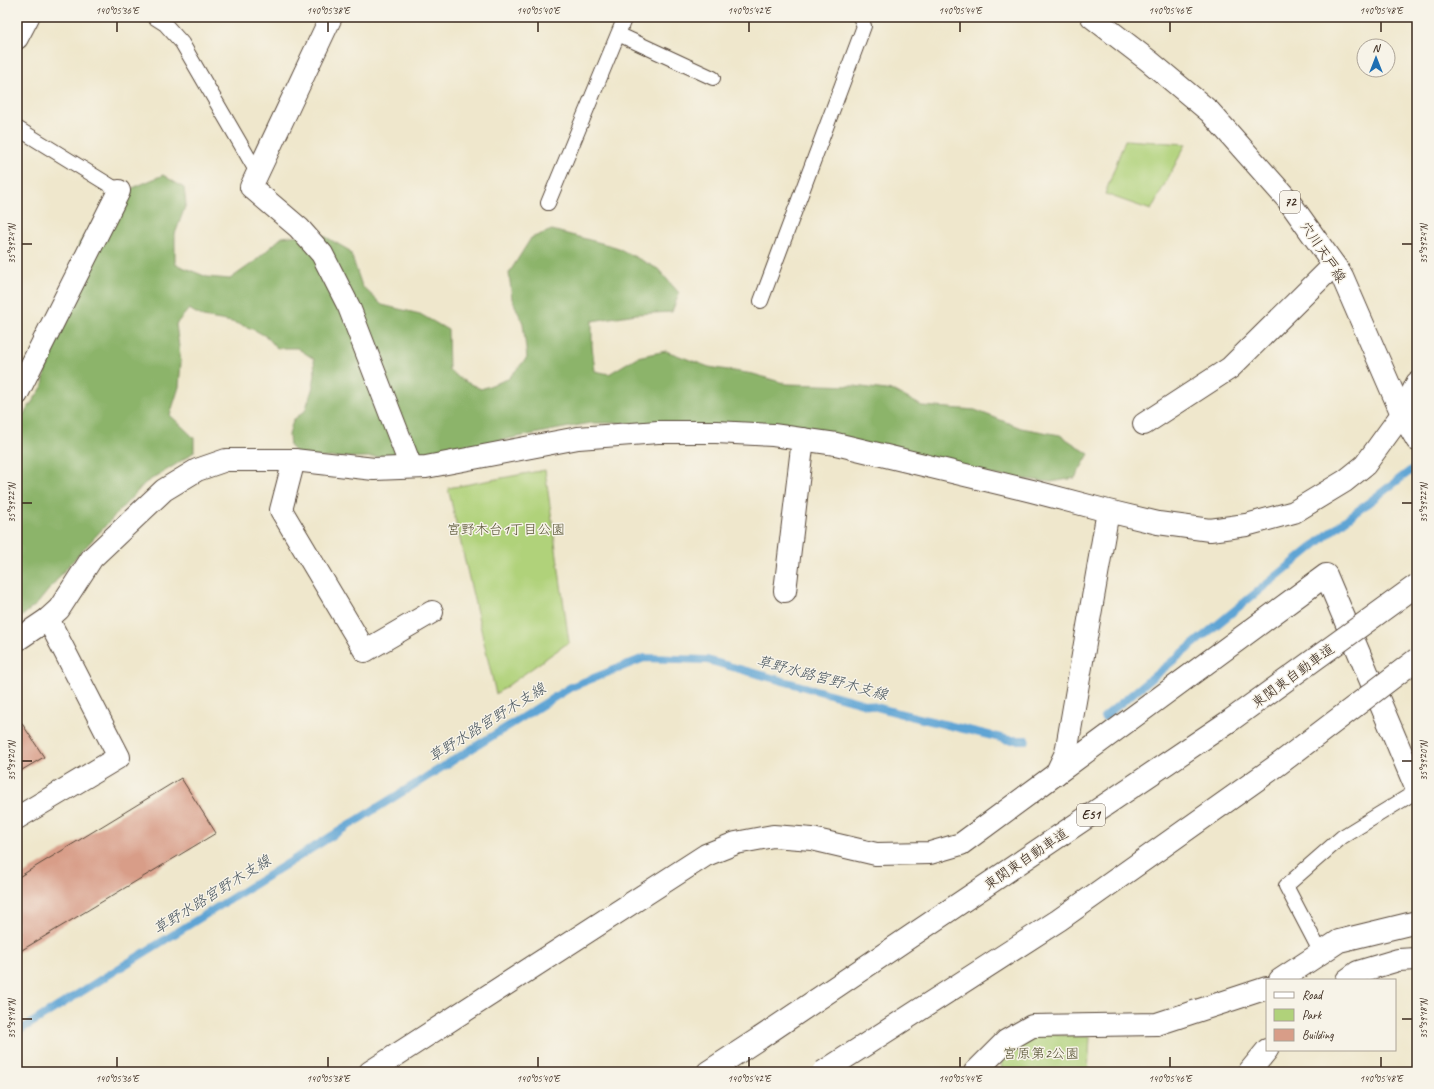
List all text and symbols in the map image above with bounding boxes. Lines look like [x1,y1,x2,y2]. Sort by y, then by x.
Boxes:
text: 140°05'36"E [95,4,140,17]
text: 140°05'38"E [306,4,351,17]
text: 140°05'40"E [516,4,561,17]
text: 140°05'42"E [727,4,772,17]
text: 140°05'44"E [938,4,983,17]
text: 140°05'46"E [1148,4,1193,17]
text: 140°05'48"E [1359,4,1404,17]
north arrow [1356,38,1396,78]
text: N [1373,41,1382,55]
road number: 72 [1280,191,1300,213]
street label: 穴川天戸線 [1296,218,1350,286]
text: 35°39'24"N [5,222,18,264]
text: 35°39'24"N [1417,222,1430,264]
text: 35°39'22"N [5,481,18,523]
text: 35°39'22"N [1417,481,1430,523]
park label: 宮野木台1丁目公園 [447,521,565,538]
street label: 東関東自動車道 [1248,640,1338,712]
water label: 草野水路宮野木支線 [754,651,891,705]
water label: 草野水路宮野木支線 [425,679,550,767]
text: 35°39'20"N [5,739,18,781]
text: 35°39'20"N [1417,739,1430,781]
road number: E51 [1077,804,1105,826]
street label: 東関東自動車道 [981,825,1071,893]
water label: 草野水路宮野木支線 [150,851,275,939]
legend [1266,979,1396,1051]
text: Road [1302,987,1324,1003]
text: 35°39'18"N [5,997,18,1039]
text: 35°39'18"N [1417,997,1430,1039]
text: Park [1302,1007,1323,1023]
text: Building [1302,1027,1334,1043]
park label: 宮原第2公園 [1003,1045,1079,1062]
text: 140°05'36"E [95,1072,140,1085]
text: 140°05'38"E [306,1072,351,1085]
text: 140°05'40"E [516,1072,561,1085]
text: 140°05'42"E [727,1072,772,1085]
text: 140°05'44"E [938,1072,983,1085]
text: 140°05'46"E [1148,1072,1193,1085]
text: 140°05'48"E [1359,1072,1404,1085]

